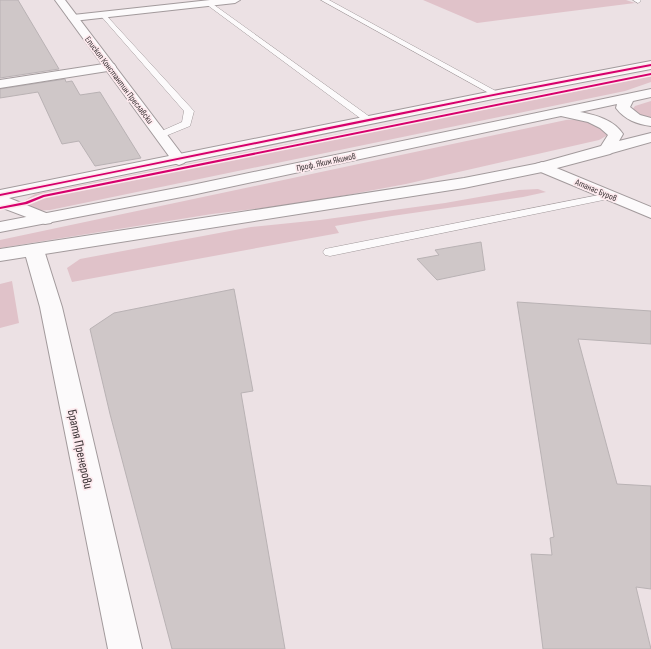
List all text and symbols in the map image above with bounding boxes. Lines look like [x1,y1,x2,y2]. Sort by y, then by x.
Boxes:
street label: Епископ Константин Преславски [82,34,155,126]
street label: Проф. Яким Якимов [295,151,357,174]
street label: Атанас Буров [572,176,618,204]
street label: Братя Пренерови [64,408,96,491]

